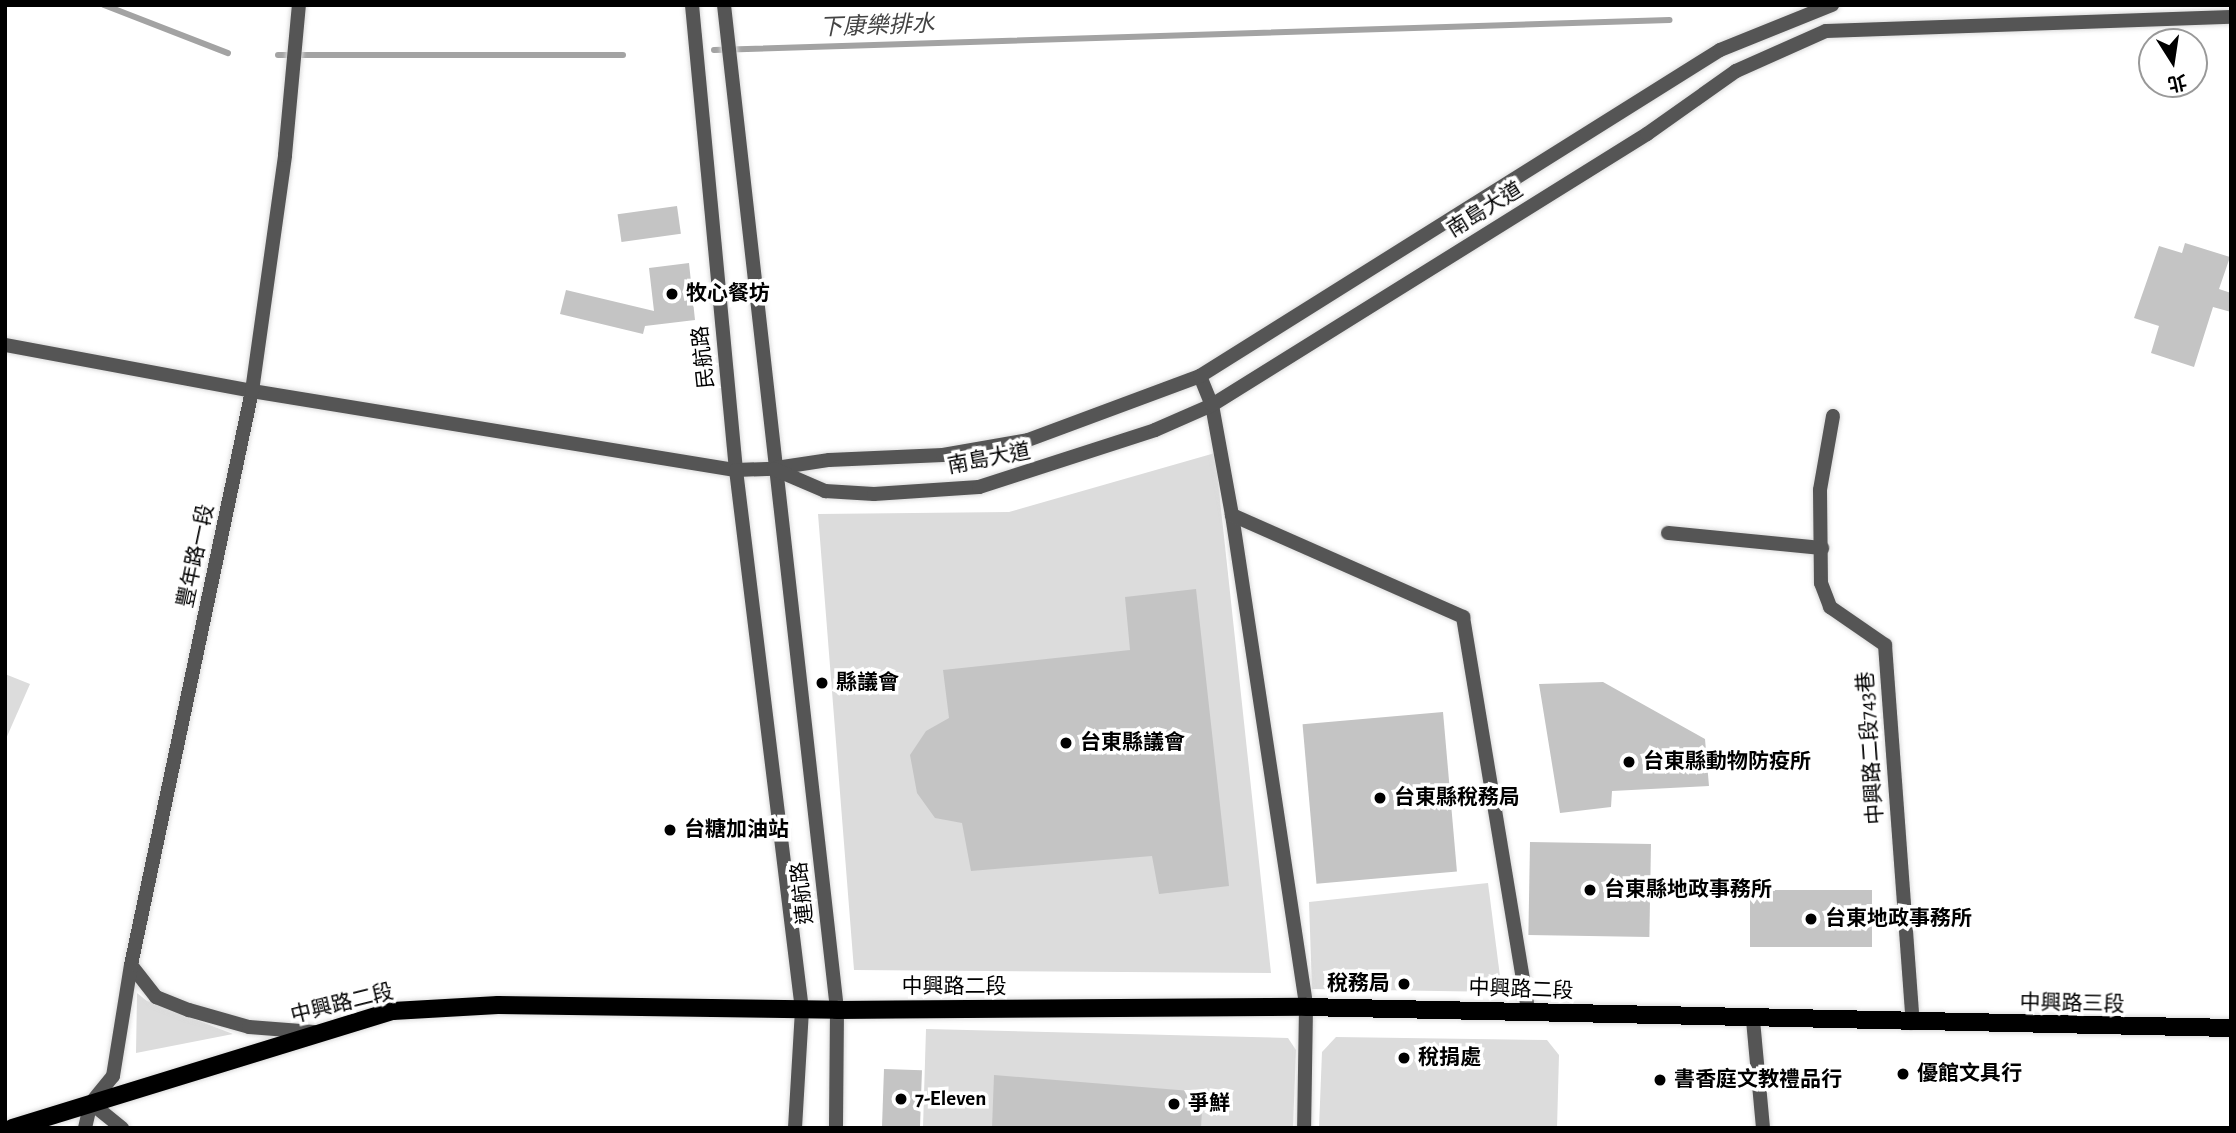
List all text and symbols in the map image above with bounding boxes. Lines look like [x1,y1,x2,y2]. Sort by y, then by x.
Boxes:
water label: 下康樂排水 [819,11,935,43]
north arrow [2138,28,2208,98]
text: 北 [2166,71,2188,93]
street label: 南島大道 [1443,177,1527,243]
place label: 牧心餐坊 [686,281,770,307]
marker: 牧心餐坊 [664,286,680,302]
street label: 民航路 [688,324,720,390]
street label: 南島大道 [945,439,1033,479]
street label: 豐年路一段 [173,502,219,610]
place label: 縣議會 [836,670,899,696]
street label: 中興路二段743巷 [1853,671,1889,825]
marker: 縣議會 [814,675,830,691]
place label: 台東縣議會 [1080,730,1185,756]
marker: 台東縣議會 [1058,735,1074,751]
place label: 台東縣動物防疫所 [1643,749,1811,775]
marker: 台東縣動物防疫所 [1621,754,1637,770]
place label: 台東縣稅務局 [1394,785,1520,811]
marker: 台東縣稅務局 [1372,790,1388,806]
place label: 台糖加油站 [684,817,789,843]
marker: 台糖加油站 [662,822,678,838]
street label: 連航路 [787,860,819,926]
place label: 台東縣地政事務所 [1604,877,1772,903]
marker: 台東縣地政事務所 [1582,882,1598,898]
place label: 台東地政事務所 [1825,906,1972,932]
marker: 台東地政事務所 [1803,911,1819,927]
place label: 稅務局 [1327,971,1390,997]
street label: 中興路二段 [902,974,1006,1000]
marker: 稅務局 [1396,976,1412,992]
street label: 中興路二段 [1468,976,1574,1004]
street label: 中興路二段 [288,979,396,1029]
street label: 中興路三段 [2019,990,2125,1018]
place label: 稅捐處 [1418,1045,1481,1071]
marker: 稅捐處 [1396,1050,1412,1066]
place label: 優館文具行 [1917,1061,2022,1087]
marker: 優館文具行 [1895,1066,1911,1082]
place label: 書香庭文教禮品行 [1674,1067,1842,1093]
marker: 書香庭文教禮品行 [1652,1072,1668,1088]
place label: 7-Eleven [915,1086,986,1112]
marker: 7-Eleven [893,1091,909,1107]
place label: 爭鮮 [1188,1091,1230,1117]
marker: 爭鮮 [1166,1096,1182,1112]

